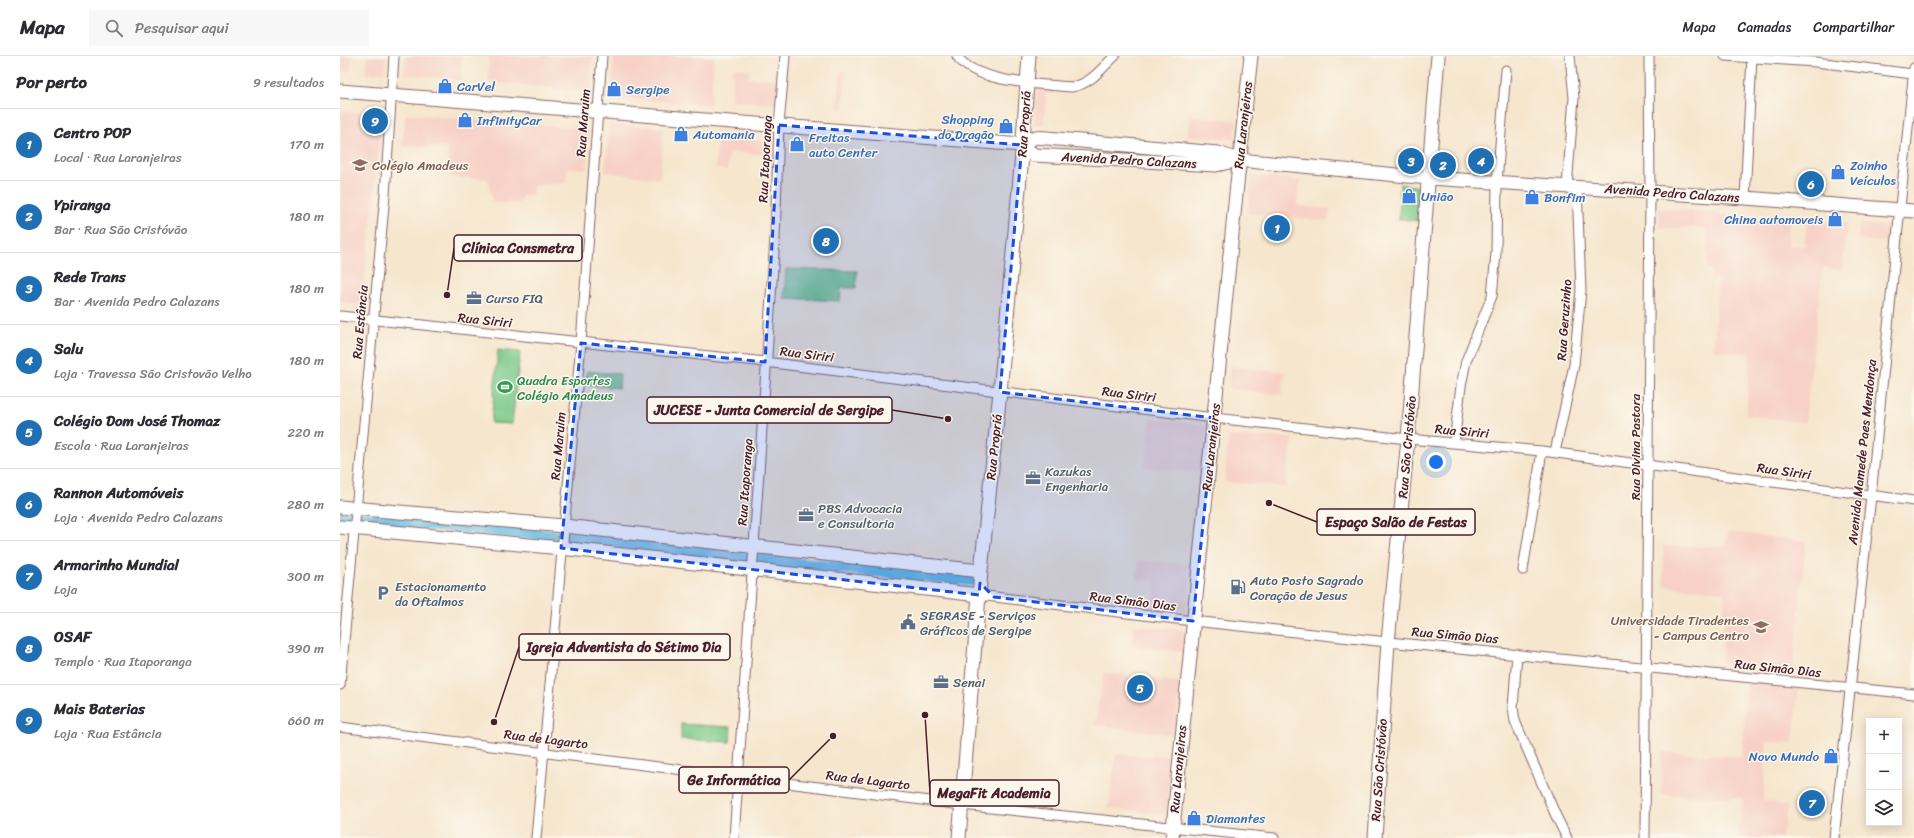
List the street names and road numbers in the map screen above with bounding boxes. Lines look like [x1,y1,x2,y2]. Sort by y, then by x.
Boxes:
street label: Rua Laranjeiras [1227,80,1259,170]
street label: Rua Maruim [569,88,597,158]
street label: Rua Propriá [1010,90,1038,158]
street label: Rua Itaporanga [751,114,779,203]
street label: Avenida Pedro Calazans [1060,145,1198,175]
street label: Avenida Pedro Calazans [1603,177,1741,209]
street label: Rua Geruzinho [1550,278,1578,361]
street label: Rua Estância [345,284,375,360]
street label: Rua Siriri [457,306,514,334]
street label: Rua Siriri [779,339,836,369]
street label: Avenida Mamede Paes Mendonça [1841,358,1883,547]
street label: Rua Siriri [1101,379,1158,409]
street label: Rua Divina Pastora [1624,393,1647,500]
street label: Rua São Cristóvão [1391,394,1423,499]
street label: Rua Laranjeiras [1195,402,1227,492]
street label: Rua Maruim [544,411,572,481]
street label: Rua Propriá [979,412,1009,481]
street label: Rua Siriri [1434,417,1490,445]
street label: Rua Itaporanga [730,437,760,526]
street label: Rua Siriri [1755,456,1813,486]
street label: Rua Simão Dias [1088,584,1179,618]
street label: Rua Simão Dias [1411,620,1500,650]
street label: Rua Simão Dias [1734,652,1823,684]
street label: Rua São Cristóvão [1364,717,1394,822]
street label: Rua de Lagarto [503,722,590,756]
street label: Rua Laranjeiras [1163,724,1193,814]
street label: Rua de Lagarto [825,763,912,797]

